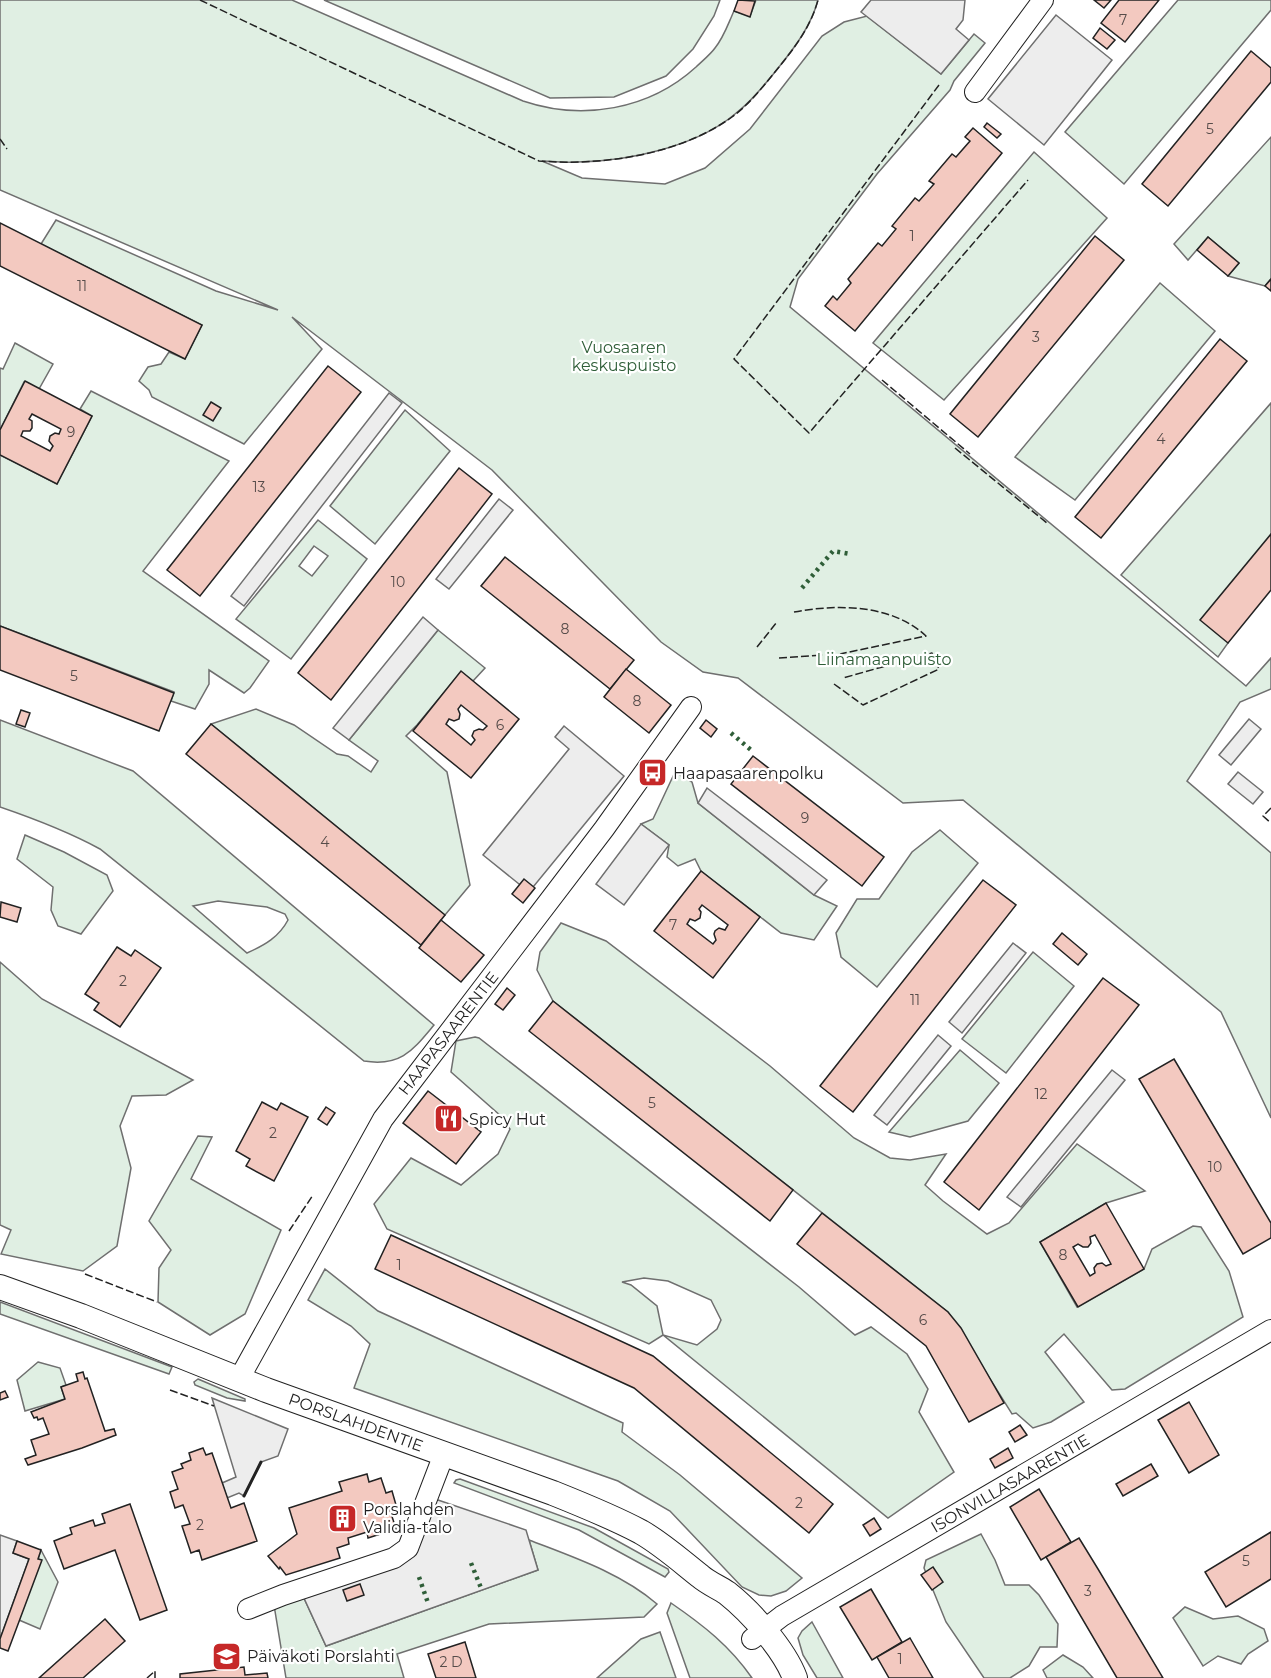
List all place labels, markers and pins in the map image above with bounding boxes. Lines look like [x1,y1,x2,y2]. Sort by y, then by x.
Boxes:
bus stop icon: Haapasaarenpolku [636,757,668,789]
place label: Haapasaarenpolku [673,764,824,783]
restaurant icon: Spicy Hut [432,1103,464,1135]
place label: Spicy Hut [469,1110,547,1129]
place label: Porslahden Validia-talo [363,1500,454,1537]
building icon: Porslahden Validia-talo [326,1502,358,1534]
school or university icon: Päiväkoti Porslahti [210,1640,242,1672]
place label: Päiväkoti Porslahti [247,1647,395,1666]

